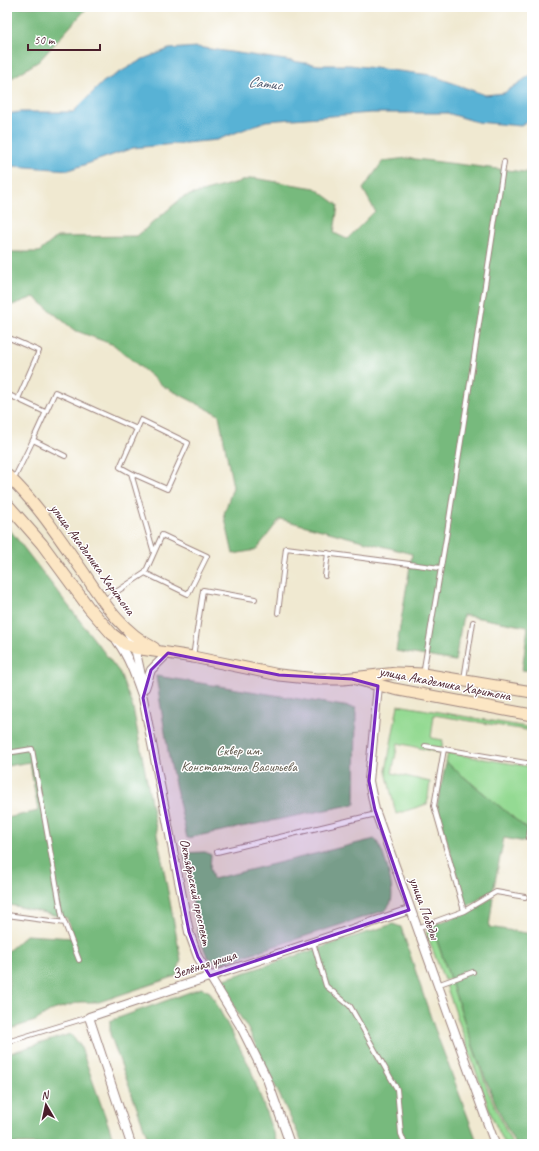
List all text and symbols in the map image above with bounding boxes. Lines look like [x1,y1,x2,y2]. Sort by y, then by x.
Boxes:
scale bar [28,26,100,52]
text: 50 m [34,32,56,48]
water label: Сатис [247,72,284,95]
street label: улица Академика Харитона [46,499,140,619]
street label: улица Академика Харитона [377,662,513,705]
park label: Сквер им. Константина Васильева [181,742,298,775]
street label: Октябрьский проспект [176,837,215,948]
street label: улица Победы [405,874,444,943]
street label: Зелёная улица [170,946,240,983]
north arrow [26,1085,66,1125]
text: N [40,1087,51,1103]

